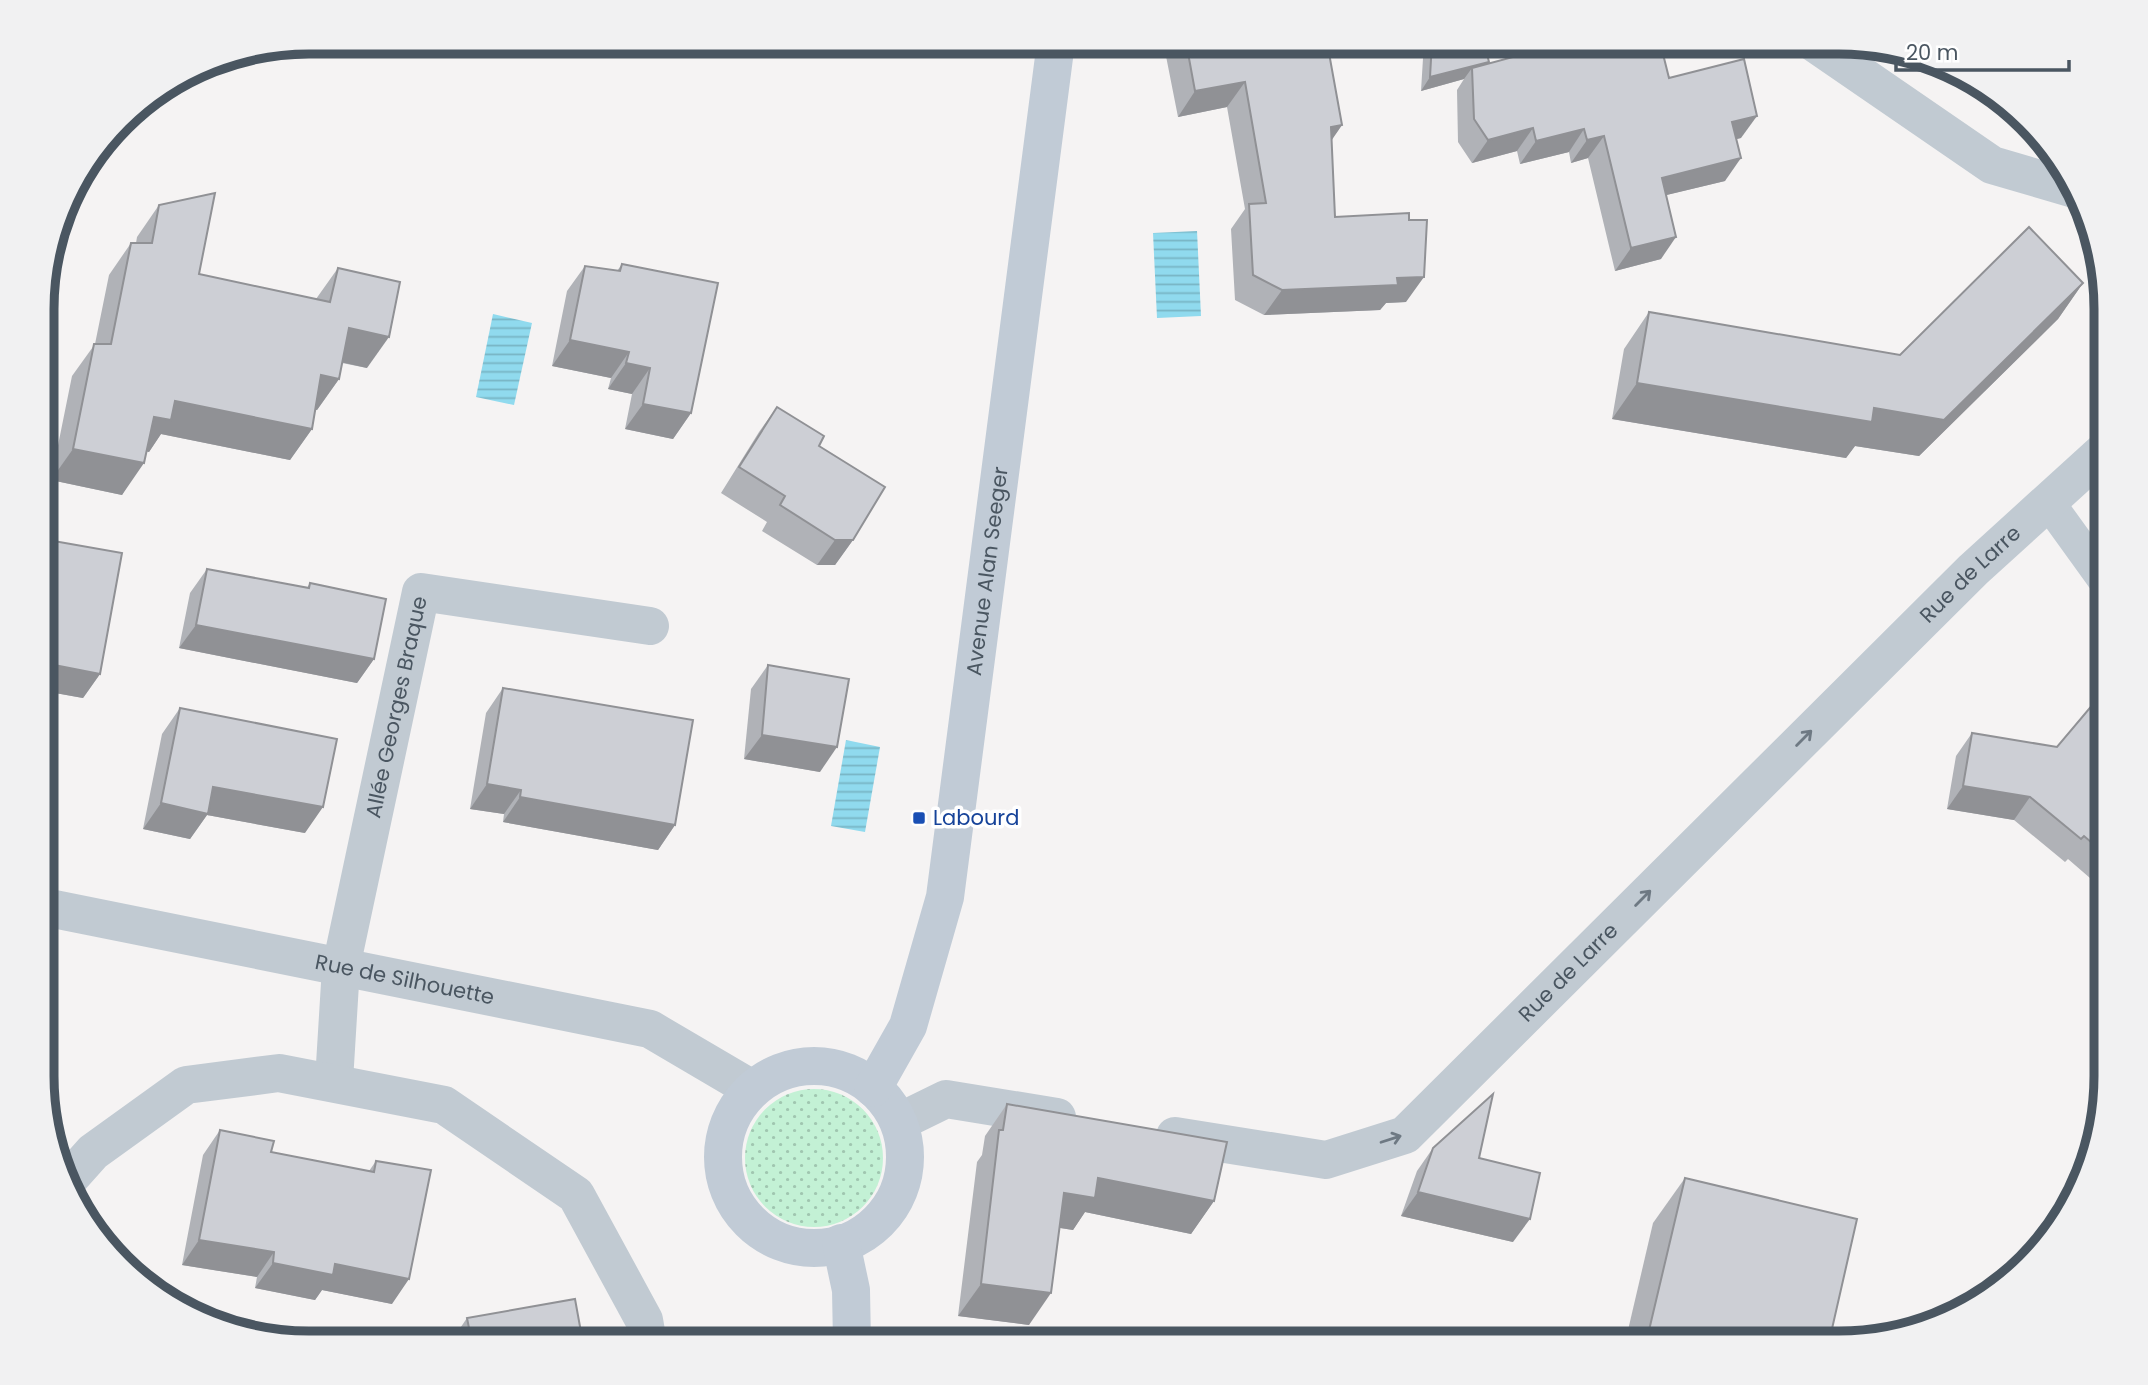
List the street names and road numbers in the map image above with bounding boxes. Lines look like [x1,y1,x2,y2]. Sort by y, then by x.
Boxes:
street label: Avenue Alan Seeger [959,465,1015,677]
street label: Rue de Larre [1913,519,2027,629]
street label: Allée Georges Braque [358,593,434,821]
street label: Rue de Larre [1512,916,1624,1028]
street label: Rue de Silhouette [313,947,497,1011]

